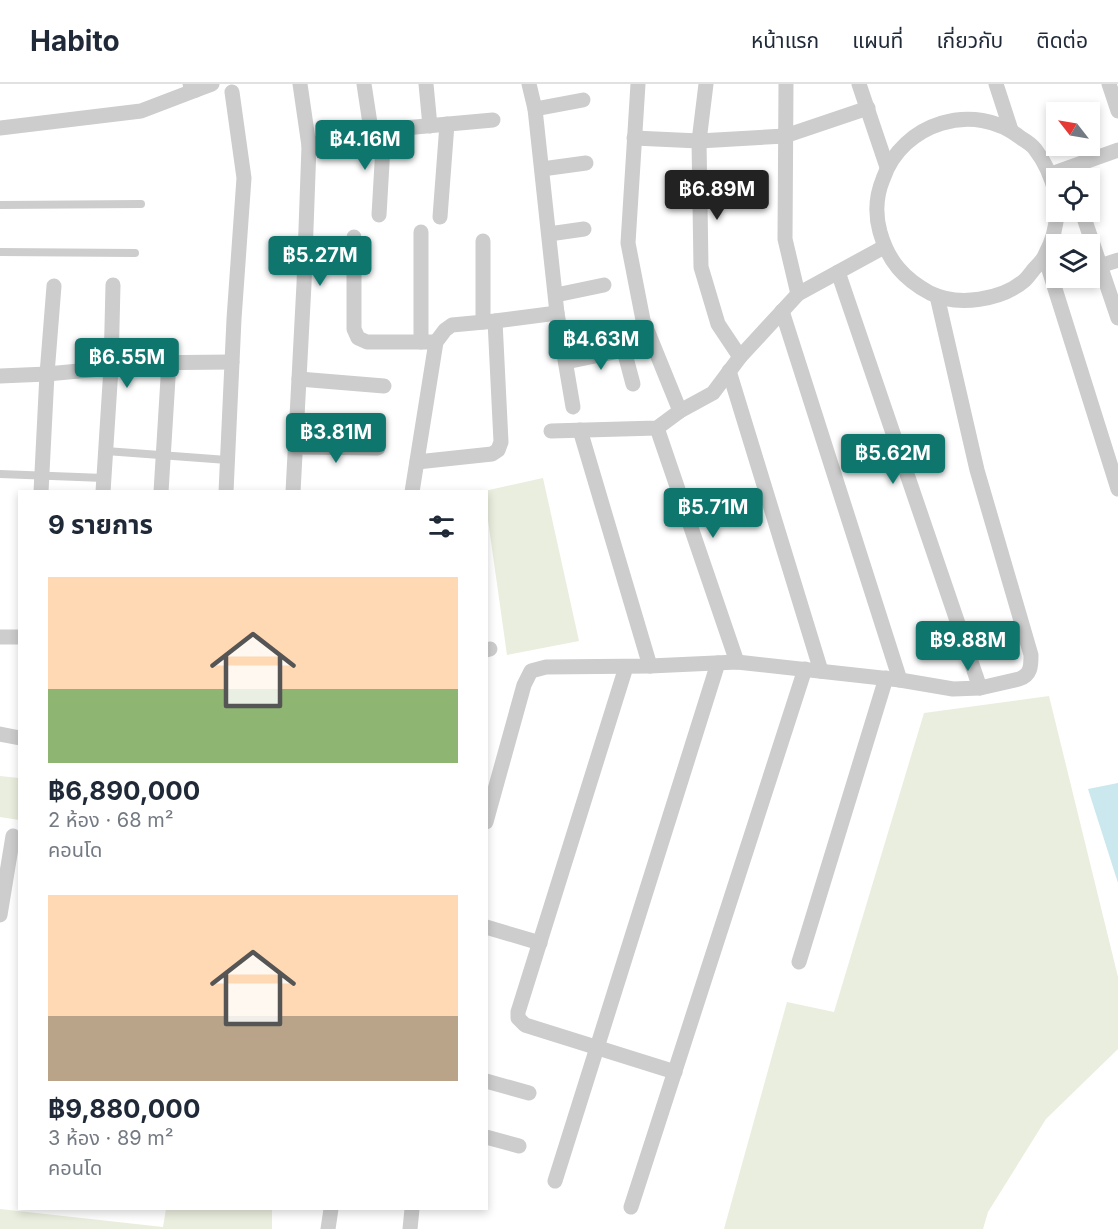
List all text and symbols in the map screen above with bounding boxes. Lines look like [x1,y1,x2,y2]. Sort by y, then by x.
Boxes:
text: Habito [30,24,120,58]
text: หน้าแรก [751,28,819,53]
text: แผนที่ [852,28,903,53]
text: เกี่ยวกับ [936,28,1003,53]
text: ติดต่อ [1036,28,1088,53]
north arrow [1046,102,1100,156]
map controls [1046,102,1100,288]
pin: ฿4.16M [316,120,414,171]
text: ฿4.16M [329,127,401,151]
button: locate [1046,168,1100,222]
pin: ฿6.89M [668,170,766,221]
text: ฿6.89M [679,177,755,201]
button: layers [1046,234,1100,288]
pin: ฿5.27M [271,236,369,287]
text: ฿5.27M [282,243,358,267]
pin: ฿4.63M [552,320,650,371]
text: ฿4.63M [563,327,639,351]
pin: ฿6.55M [78,338,176,389]
text: ฿6.55M [89,345,165,369]
pin: ฿3.81M [287,413,385,464]
text: ฿3.81M [300,420,372,444]
pin: ฿5.62M [844,434,942,485]
text: ฿5.62M [855,441,931,465]
pin: ฿5.71M [664,488,762,539]
text: ฿5.71M [678,495,748,519]
text: 9 รายการ [48,509,153,540]
icon: filters [425,510,458,543]
icon: home [199,616,307,724]
pin: ฿9.88M [919,621,1017,672]
text: ฿9.88M [930,628,1006,652]
text: ฿6,890,000 [48,775,200,806]
text: 2 ห้อง · 68 m² [48,808,174,832]
text: คอนโด [48,838,102,862]
icon: home [199,934,307,1042]
text: ฿9,880,000 [48,1093,200,1124]
text: 3 ห้อง · 89 m² [48,1126,174,1150]
text: คอนโด [48,1156,102,1180]

